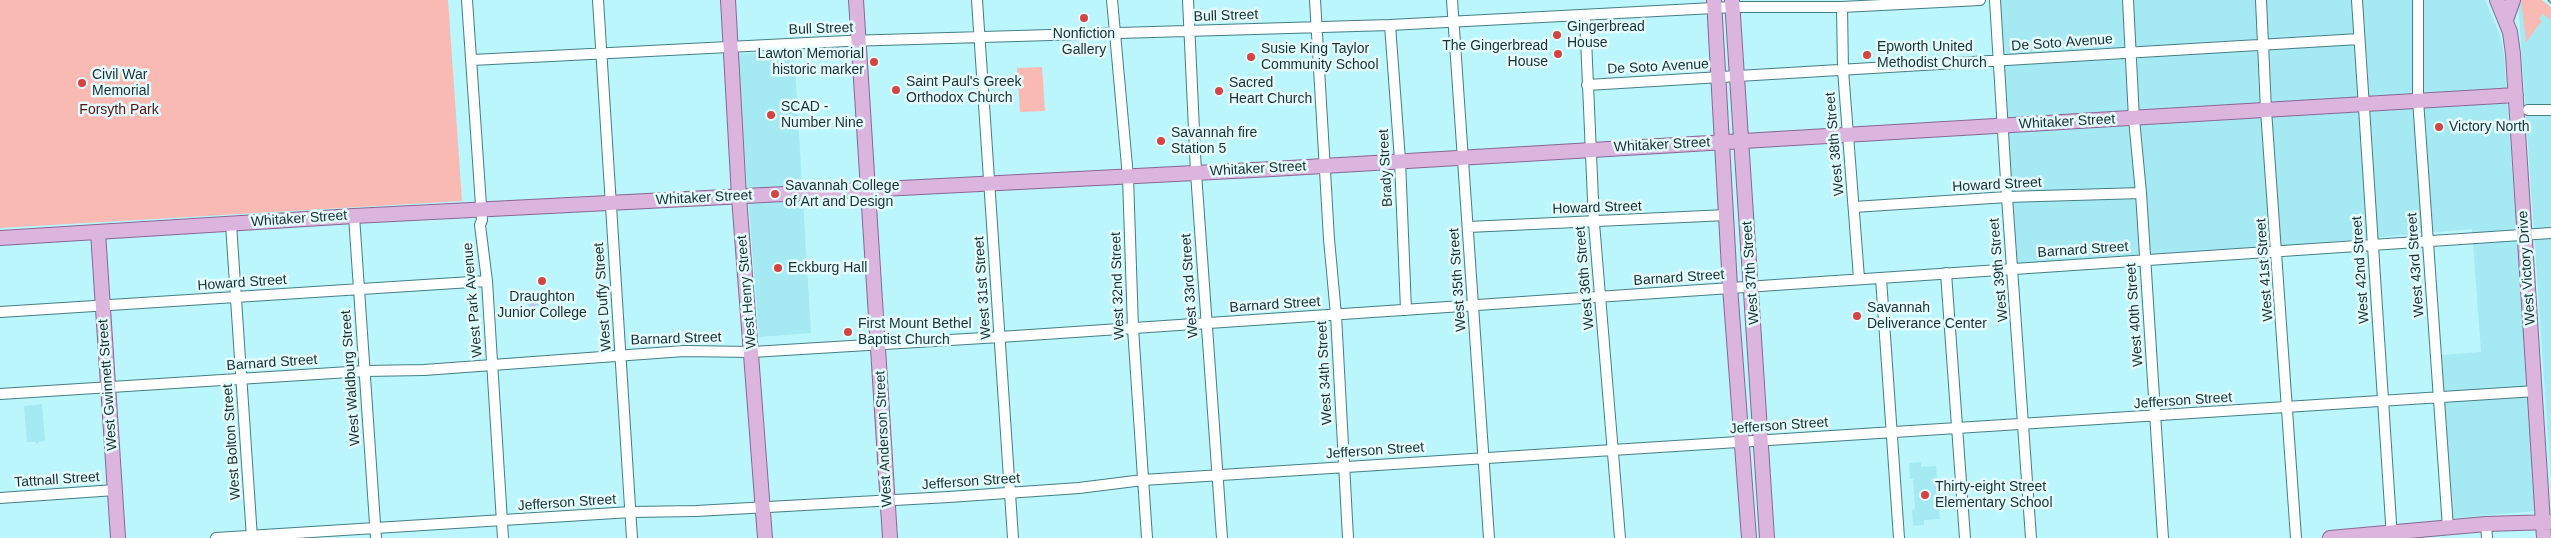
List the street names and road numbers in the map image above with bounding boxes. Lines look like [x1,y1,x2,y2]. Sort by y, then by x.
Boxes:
street label: Bull Street [1193,6,1259,26]
street label: Bull Street [788,19,854,39]
street label: De Soto Avenue [2011,31,2113,55]
street label: De Soto Avenue [1607,56,1709,78]
street label: West 38th Street [1822,91,1848,197]
street label: Whitaker Street [2018,111,2116,133]
street label: Brady Street [1376,129,1396,207]
street label: Whitaker Street [1613,134,1711,156]
street label: Whitaker Street [1209,158,1307,180]
street label: Howard Street [1952,174,2042,196]
street label: Whitaker Street [655,187,753,209]
street label: Howard Street [1552,198,1642,218]
street label: Whitaker Street [250,207,348,231]
street label: West Victory Drive [2515,210,2539,326]
street label: West 43rd Street [2404,212,2428,318]
street label: West 42nd Street [2349,216,2373,324]
street label: West 39th Street [1986,217,2012,323]
street label: West 41st Street [2253,218,2277,322]
street label: West 37th Street [1739,221,1763,325]
street label: West 36th Street [1572,225,1598,331]
street label: West 35th Street [1446,228,1470,332]
street label: West 32nd Street [1108,232,1128,340]
street label: West 33rd Street [1178,233,1202,339]
street label: West Henry Street [734,234,760,350]
street label: West 31st Street [971,236,995,340]
street label: Barnard Street [2037,238,2129,262]
street label: West Park Avenue [460,242,486,358]
street label: West Duffy Street [591,242,615,352]
street label: West 40th Street [2123,263,2147,367]
street label: Barnard Street [1633,266,1725,290]
street label: Howard Street [197,271,287,295]
street label: Barnard Street [1229,293,1321,317]
street label: West Waldburg Street [338,309,364,447]
street label: West Gwinnett Street [95,319,121,451]
street label: West 34th Street [1314,321,1336,425]
street label: Barnard Street [630,329,722,349]
street label: Barnard Street [226,351,318,375]
street label: West Anderson Street [872,370,896,508]
street label: West Bolton Street [220,383,244,501]
street label: Jefferson Street [2133,389,2233,413]
street label: Jefferson Street [1729,414,1829,438]
street label: Jefferson Street [1325,439,1425,463]
street label: Tattnall Street [14,469,100,491]
street label: Jefferson Street [921,470,1021,494]
street label: Jefferson Street [517,491,617,515]

